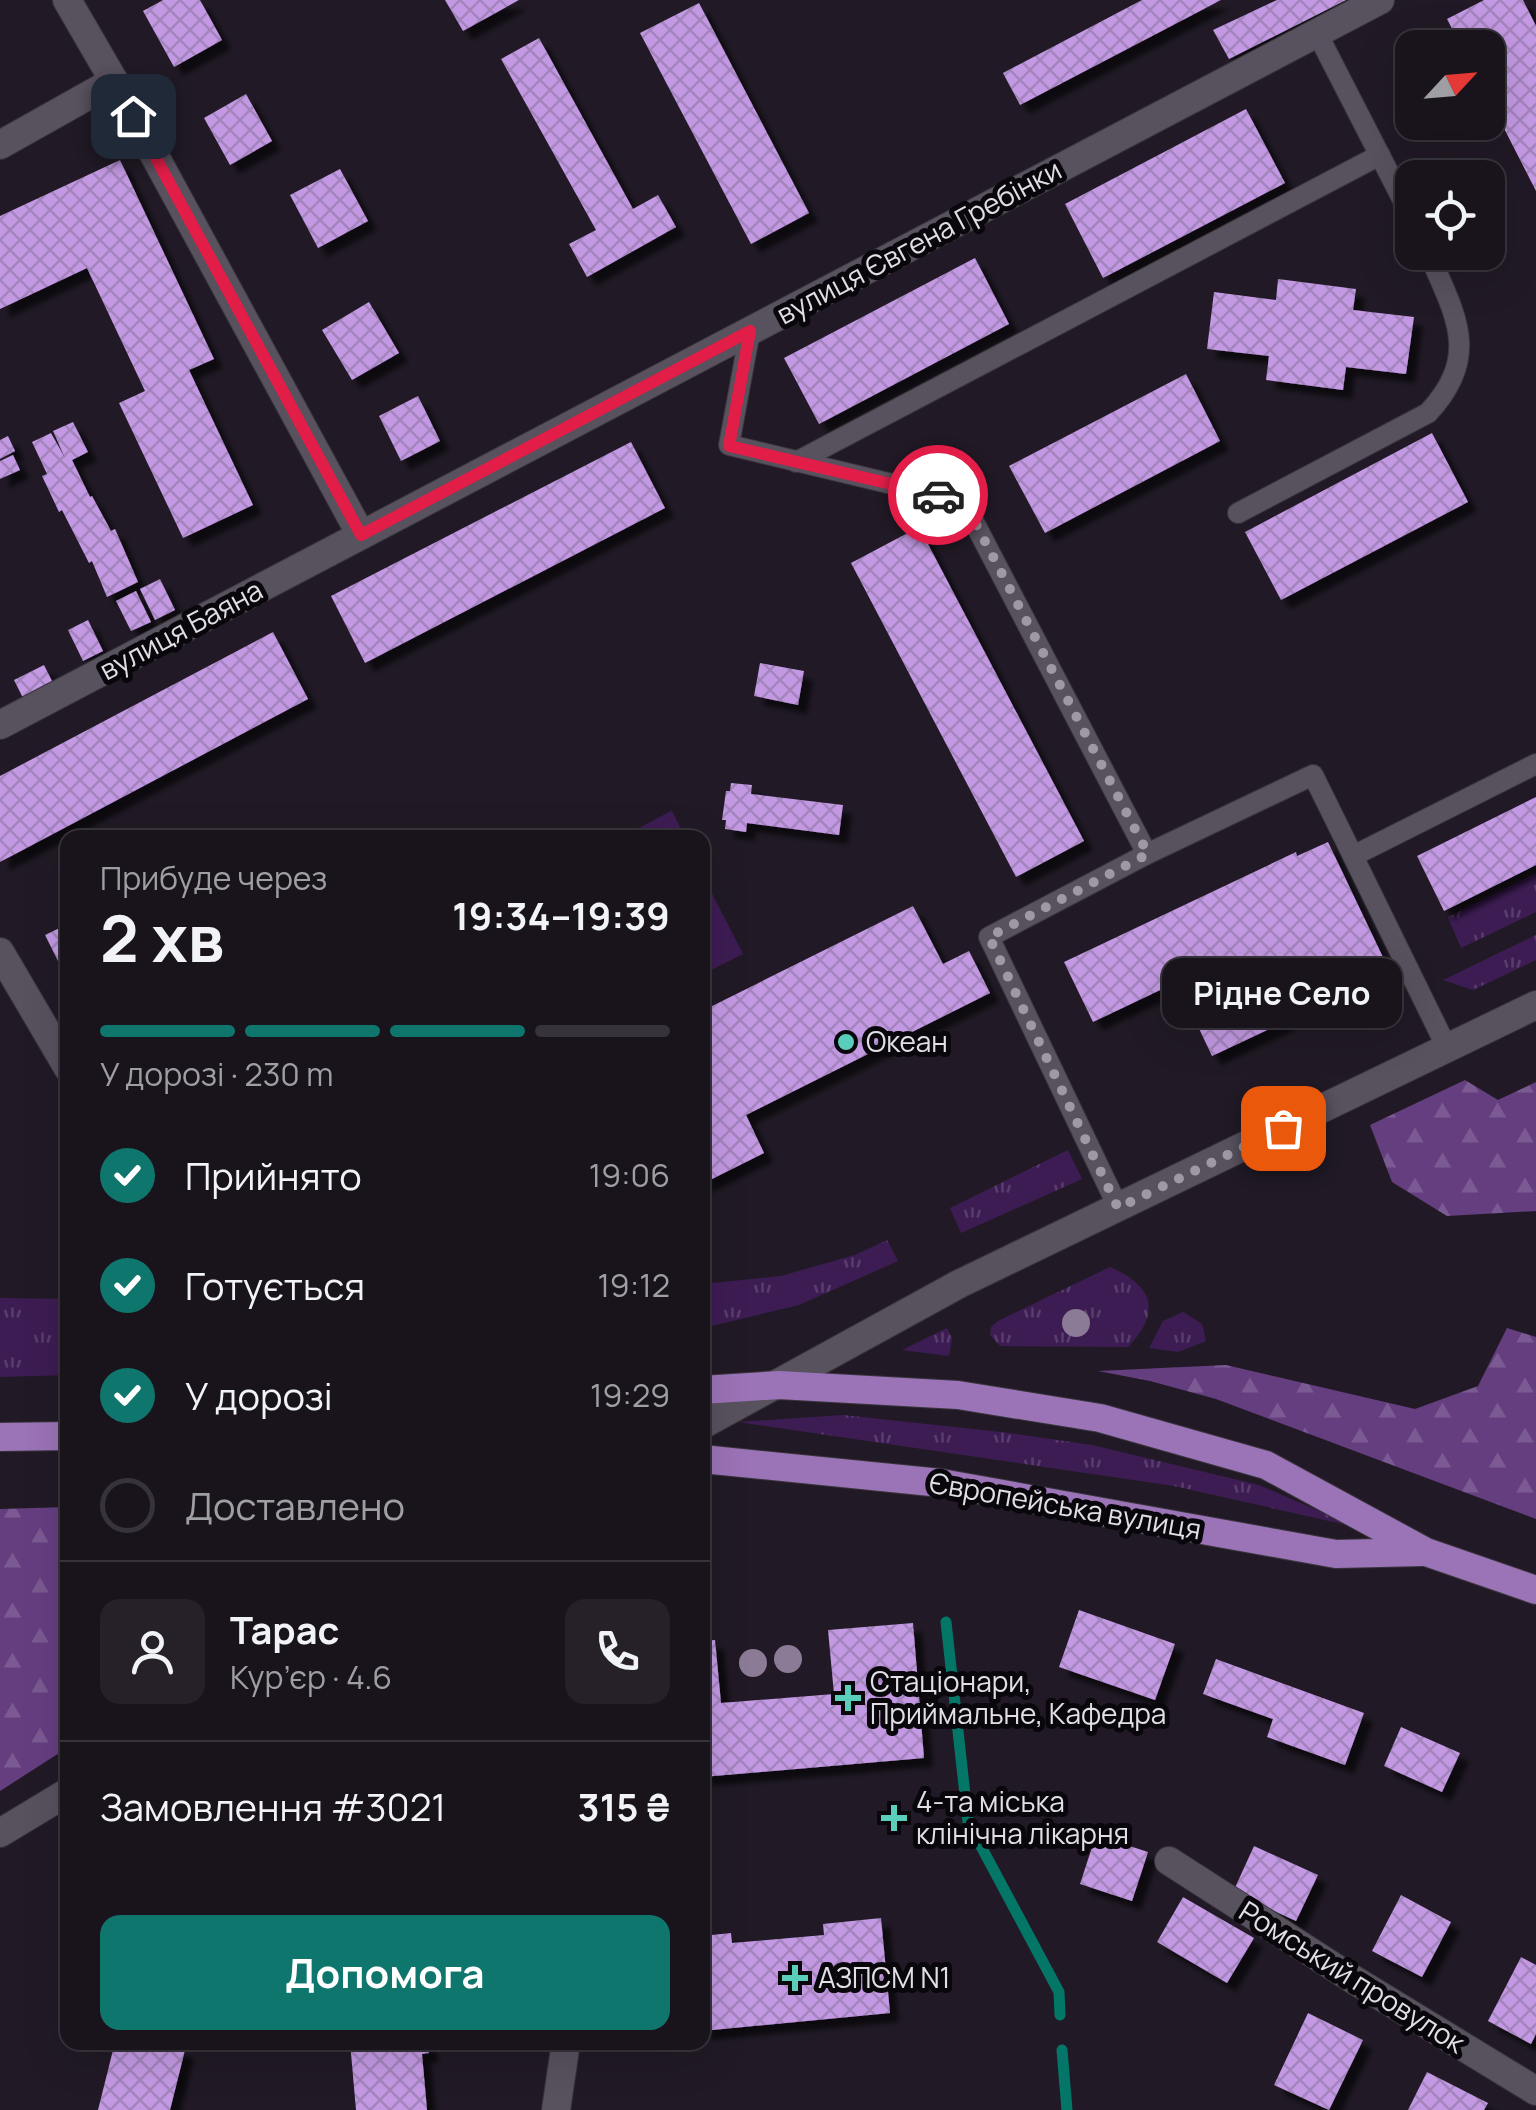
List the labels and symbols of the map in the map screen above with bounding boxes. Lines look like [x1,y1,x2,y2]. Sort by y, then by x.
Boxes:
north arrow [1395,30,1505,140]
pin [91,74,176,159]
street label: вулиця Євгена Гребінки [769,150,1068,332]
courier [888,445,988,545]
street label: вулиця Баяна [92,570,269,688]
callout: Рідне Село [1163,958,1403,1028]
place label: Океан [866,1022,948,1060]
marker: Океан [835,1031,857,1053]
pin [1241,1086,1326,1171]
street label: Європейська вулиця [926,1462,1204,1548]
place label: Стаціонари, Приймальне, Кафедра [870,1662,1166,1732]
marker: Стаціонари, Приймальне, Кафедра [835,1685,861,1711]
place label: 4-та міська клінічна лікарня [916,1782,1129,1852]
marker: 4-та міська клінічна лікарня [881,1805,907,1831]
street label: Ромський провулок [1232,1891,1474,2062]
place label: АЗПСМ N1 [818,1958,951,1996]
marker: АЗПСМ N1 [782,1965,808,1991]

